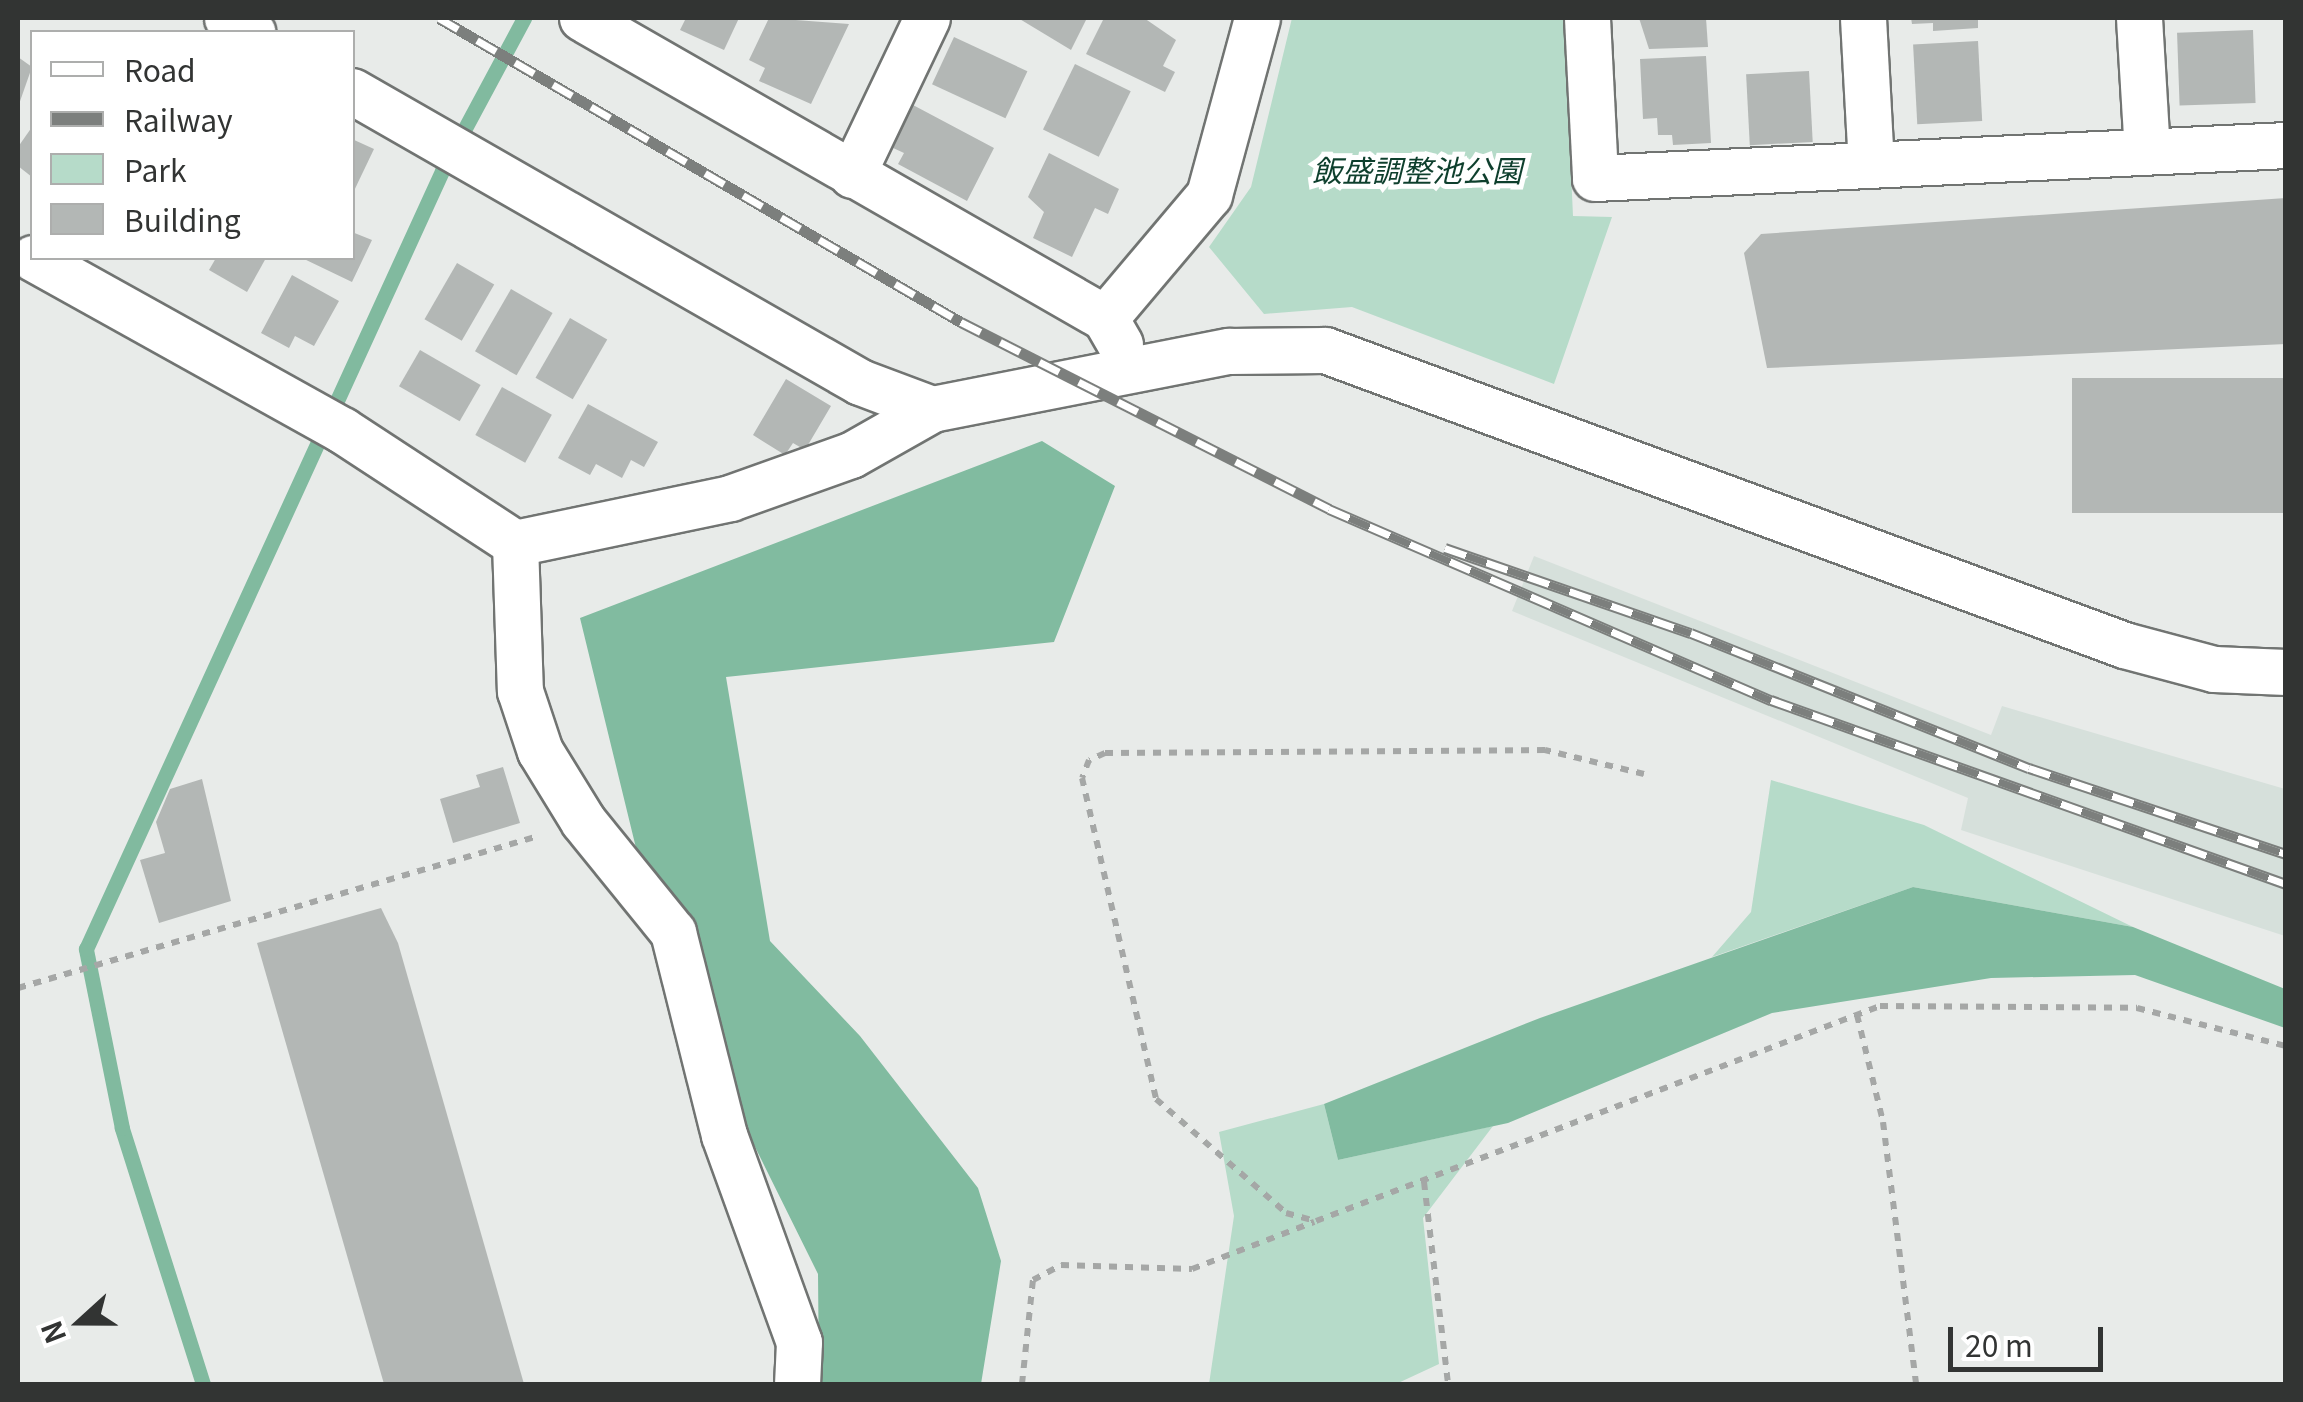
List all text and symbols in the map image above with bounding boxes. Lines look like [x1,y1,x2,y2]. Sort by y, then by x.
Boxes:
legend [30,30,355,260]
text: Road [124,47,196,91]
text: Railway [124,97,233,141]
text: Park [124,147,187,191]
park label: 飯盛調整池公園 [1312,151,1522,187]
text: Building [124,197,241,241]
north arrow [30,1272,130,1372]
scale bar [1953,1307,2108,1369]
text: N [30,1316,74,1350]
text: 20 m [1965,1322,2033,1366]

